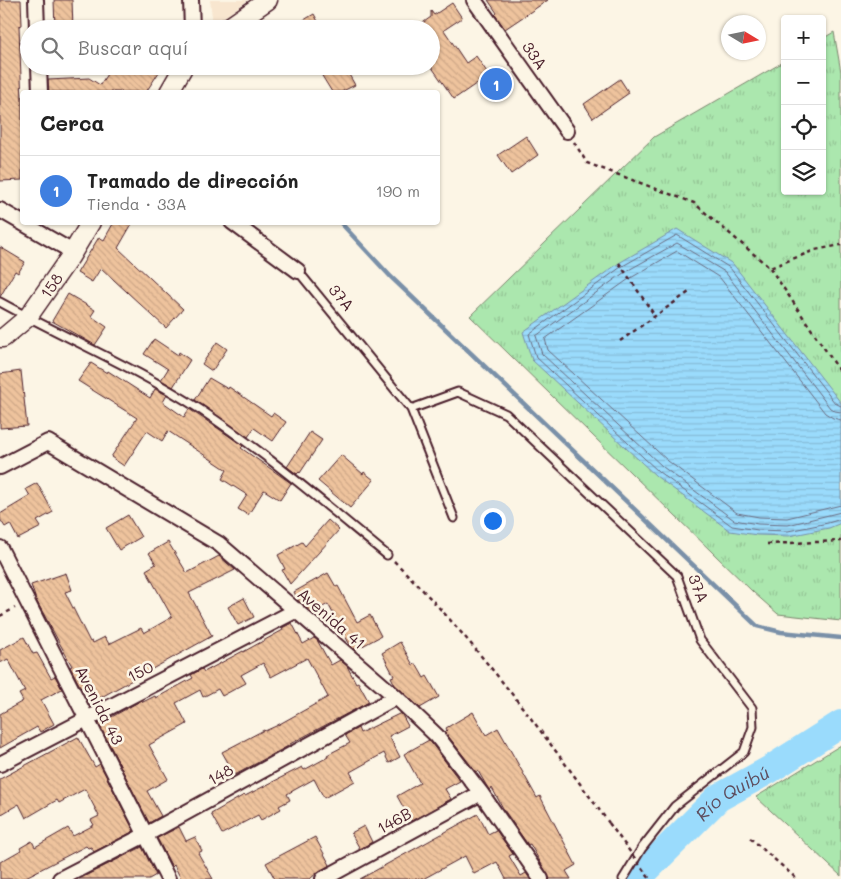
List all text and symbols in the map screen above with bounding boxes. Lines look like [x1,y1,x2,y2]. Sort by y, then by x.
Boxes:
north arrow [721,15,766,60]
map controls [781,15,826,195]
button: + [781,15,826,60]
search box [20,20,440,75]
icon: search [38,34,66,62]
text: Buscar aquí [78,35,188,60]
street label: 33A [518,37,552,73]
button: − [781,60,826,105]
pin: 1 [480,65,512,103]
button: locate [781,105,826,150]
text: Cerca [40,109,105,136]
button: layers [781,150,826,195]
text: Tramado de dirección [87,168,298,193]
text: 1 [52,180,60,201]
text: 190 m [376,180,420,201]
text: Tienda · 33A [87,193,187,214]
street label: 158 [34,268,67,302]
street label: 37A [325,279,359,315]
your location [480,508,506,534]
street label: 37A [684,571,714,605]
street label: Avenida 41 [294,583,370,653]
street label: 150 [123,656,157,686]
street label: Avenida 43 [71,662,129,748]
street label: 148 [203,758,237,790]
water label: Río Quibú [690,760,773,826]
street label: 146B [373,802,415,838]

